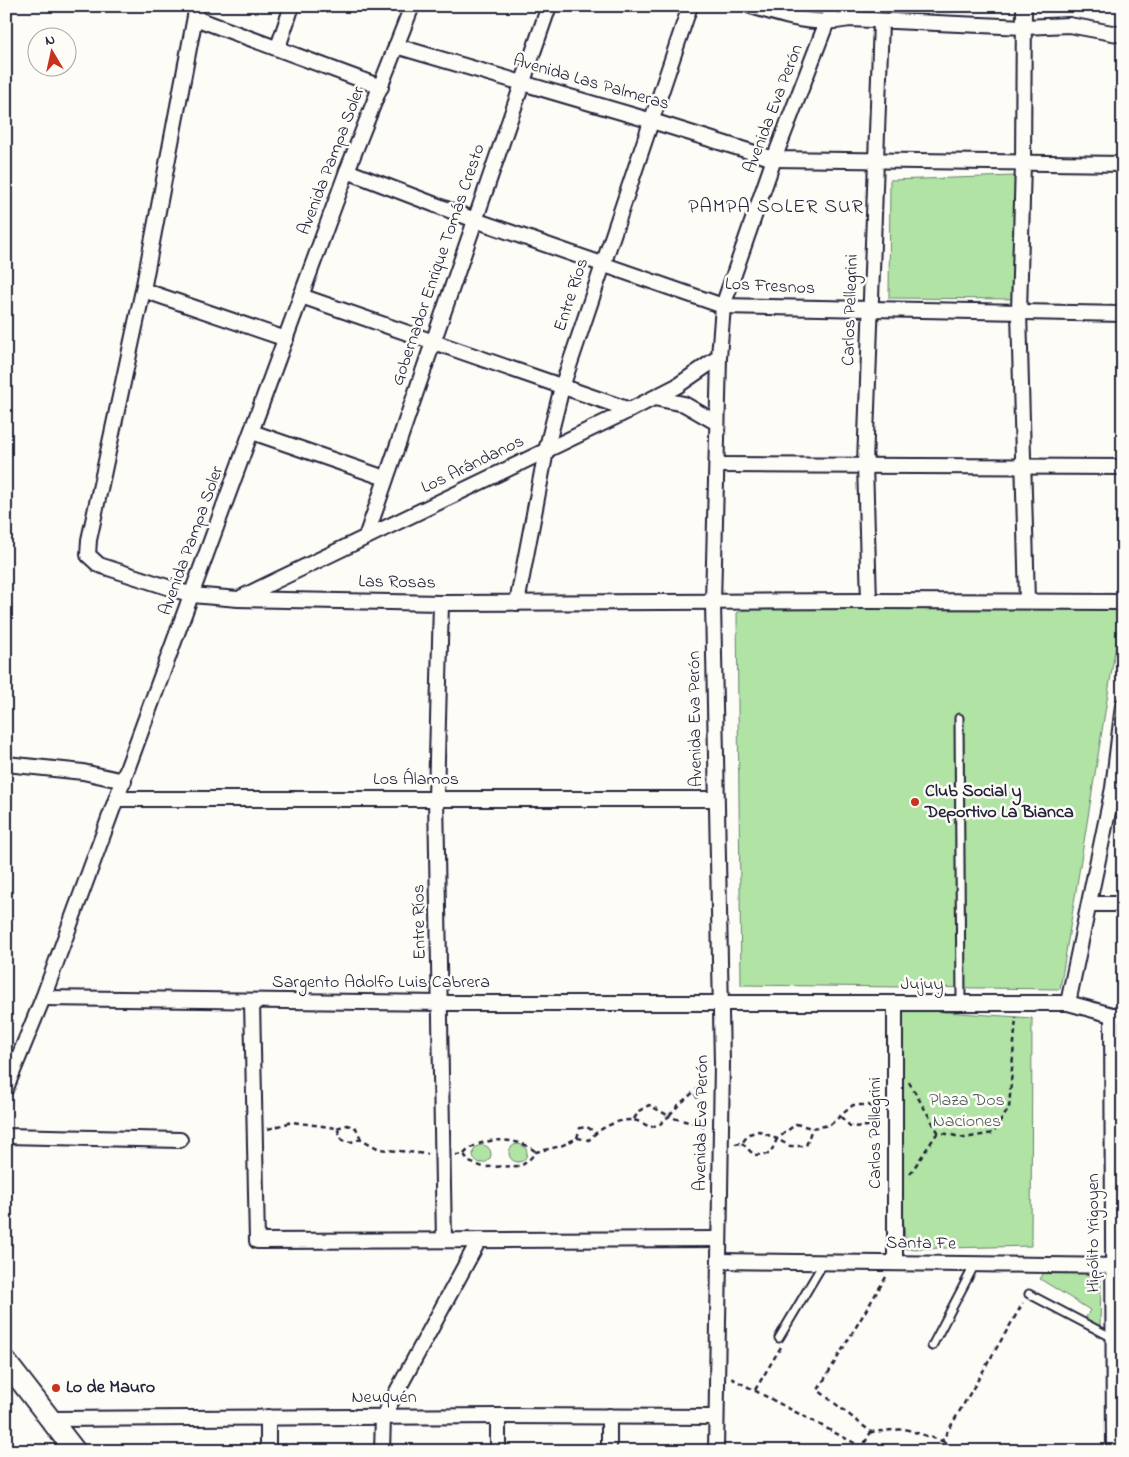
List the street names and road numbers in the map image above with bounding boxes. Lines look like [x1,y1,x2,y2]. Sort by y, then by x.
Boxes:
street label: Avenida Eva Perón [737,41,811,177]
street label: Avenida Las Palmeras [510,48,672,118]
street label: Avenida Pampa Soler [292,83,372,239]
street label: Gobernador Enrique Tomás Cresto [385,141,493,389]
street label: Carlos Pellegrini [836,254,867,366]
street label: Entre Ríos [548,255,596,335]
street label: Los Fresnos [724,272,816,302]
street label: Los Arándanos [417,429,529,501]
street label: Avenida Pampa Soler [153,462,231,619]
street label: Las Rosas [358,569,436,597]
street label: Avenida Eva Perón [682,650,710,787]
street label: Los Álamos [373,767,459,793]
street label: Entre Ríos [406,884,434,960]
street label: Sargento Adolfo Luis Cabrera [272,970,490,997]
street label: Jujuy [901,972,943,998]
street label: Avenida Eva Perón [688,1054,716,1191]
street label: Carlos Pellegrini [863,1077,890,1189]
street label: Hipólito Yrigoyen [1081,1173,1108,1293]
street label: Santa Fe [886,1230,957,1258]
street label: Neuquén [351,1385,417,1411]

